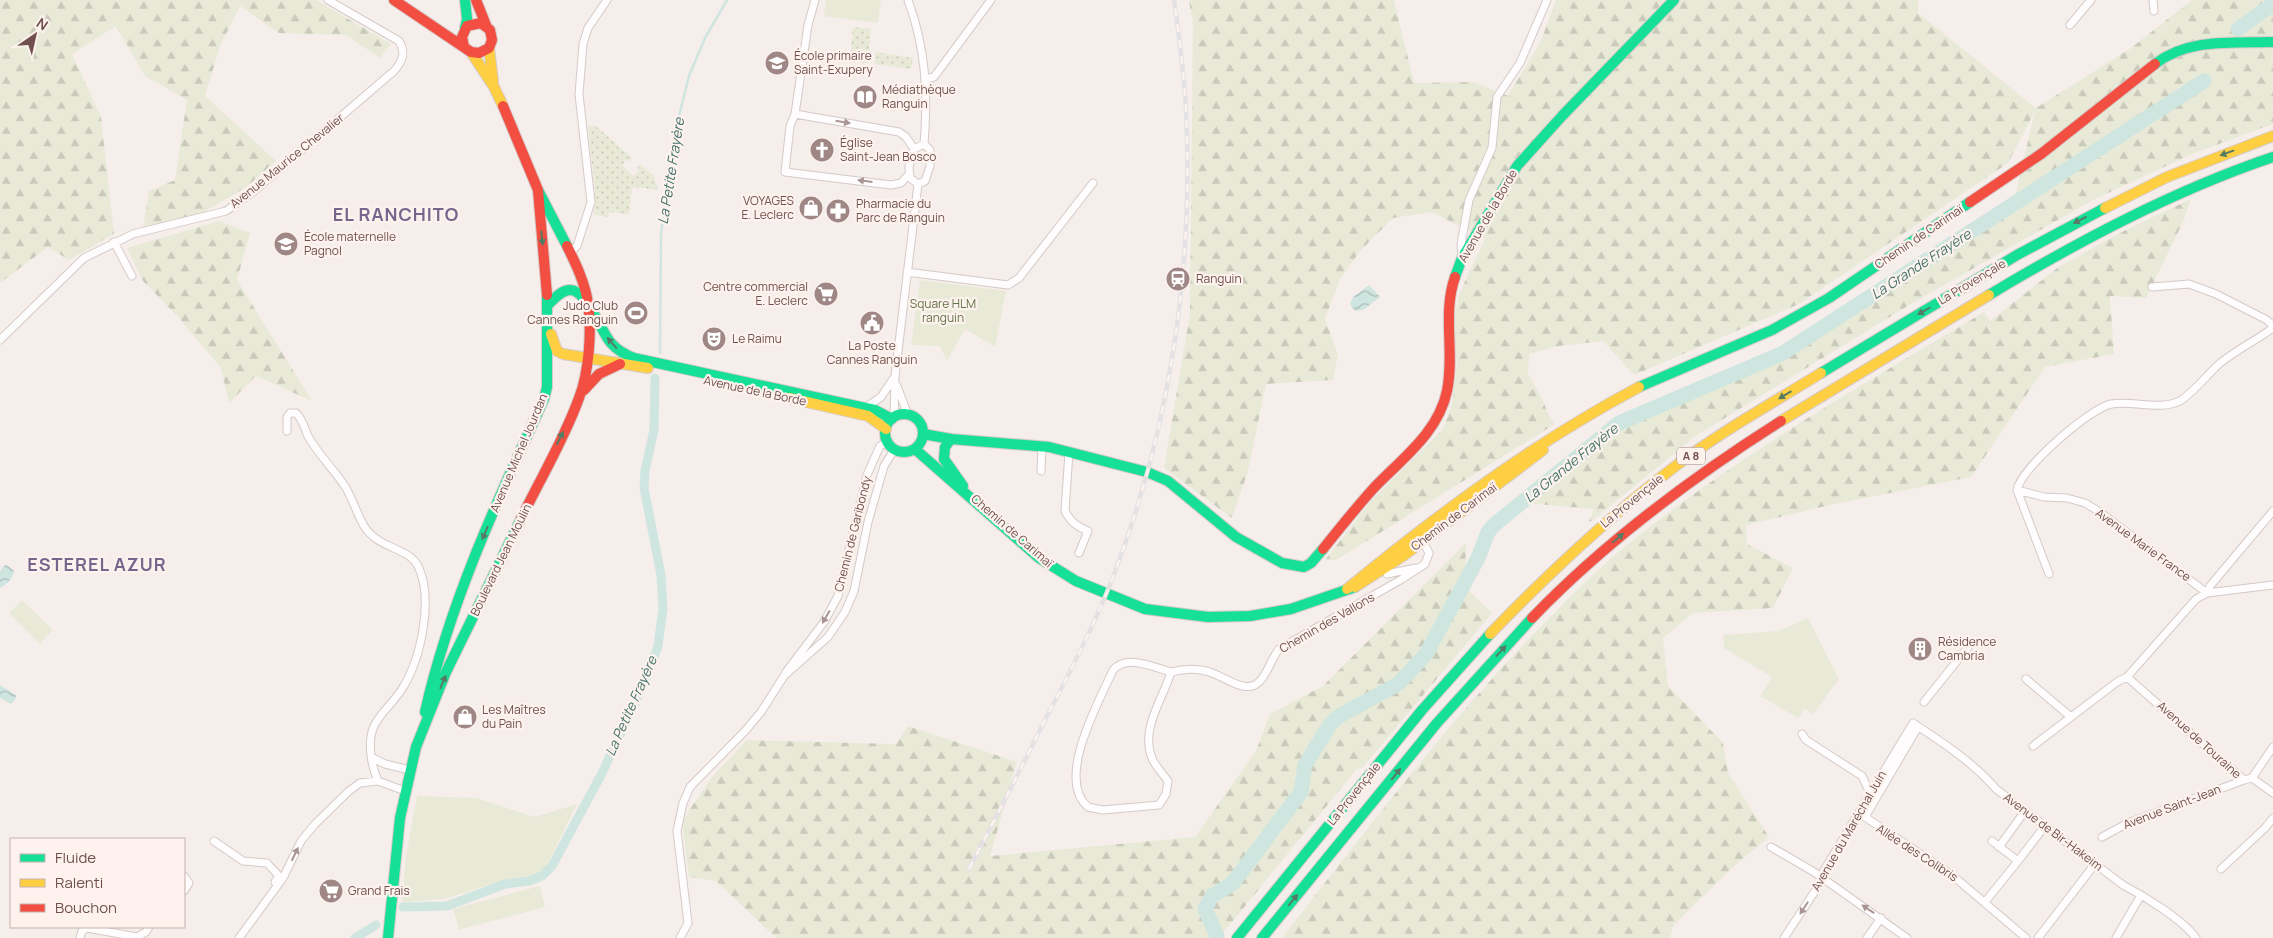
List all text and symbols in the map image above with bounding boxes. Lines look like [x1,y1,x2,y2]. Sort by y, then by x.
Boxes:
north arrow [10,10,60,60]
text: N [33,13,52,34]
place label: École primaire Saint-Exupery [794,47,873,78]
school or university icon: École primaire Saint-Exupery [764,50,790,76]
place label: Médiathèque Ranguin [882,81,956,112]
library icon: Médiathèque Ranguin [852,84,878,110]
street label: Avenue Maurice Chevalier [226,109,348,212]
water label: La Petite Frayère [653,116,688,225]
one-way arrow [836,119,852,127]
place label: Église Saint-Jean Bosco [840,134,936,165]
church icon: Église Saint-Jean Bosco [809,137,835,163]
one-way arrow [2219,149,2234,157]
street label: Avenue de la Borde [1454,166,1521,265]
one-way arrow [856,177,872,185]
place label: VOYAGES E. Leclerc [741,192,794,223]
shop icon: VOYAGES E. Leclerc [798,195,824,221]
place label: Pharmacie du Parc de Ranguin [856,195,945,226]
pharmacy icon: Pharmacie du Parc de Ranguin [825,198,851,224]
street label: Chemin de Carimaï [1871,200,1967,273]
district label: EL RANCHITO [333,202,459,226]
one-way arrow [2072,216,2087,224]
water label: La Grande Frayère [1867,224,1975,303]
place label: École maternelle Pagnol [304,228,396,259]
school or university icon: École maternelle Pagnol [273,231,299,257]
one-way arrow [538,231,546,247]
street label: La Provençale [1935,255,2009,309]
station icon: Ranguin [1165,266,1191,292]
place label: Ranguin [1196,270,1242,287]
place label: Centre commercial E. Leclerc [703,278,808,309]
supermarket icon: Centre commercial E. Leclerc [813,281,839,307]
park label: Square HLM ranguin [910,295,976,326]
place label: Judo Club Cannes Ranguin [527,297,618,328]
sports icon: Judo Club Cannes Ranguin [623,300,649,326]
one-way arrow [1918,307,1931,316]
public building icon: La Poste Cannes Ranguin [859,310,885,336]
theatre icon: Le Raimu [701,326,727,352]
place label: Le Raimu [732,330,782,347]
one-way arrow [607,336,618,349]
place label: La Poste Cannes Ranguin [827,337,917,368]
street label: Avenue de la Borde [702,371,808,410]
street label: Avenue Michel Jourdan [486,391,551,515]
one-way arrow [1779,391,1792,400]
water label: La Grande Frayère [1520,418,1622,506]
one-way arrow [556,431,564,445]
road number: A 8 [1677,448,1705,464]
street label: La Provençale [1597,470,1667,531]
street label: Chemin de Garibondy [830,474,875,593]
street label: Chemin de Carimaï [1407,478,1501,555]
street label: Chemin de Carimaï [968,490,1058,572]
street label: Boulevard Jean Moulin [466,501,535,619]
street label: Avenue Marie France [2092,504,2194,585]
one-way arrow [480,526,488,540]
one-way arrow [1612,533,1624,544]
district label: ESTEREL AZUR [27,552,167,576]
street label: Chemin des Vallons [1276,588,1378,657]
one-way arrow [822,610,830,625]
place label: Résidence Cambria [1938,633,1996,664]
building icon: Résidence Cambria [1907,636,1933,662]
one-way arrow [1495,645,1507,657]
water label: La Petite Frayère [600,652,661,759]
one-way arrow [439,675,447,690]
street label: Avenue de Touraine [2153,697,2245,782]
place label: Les Maîtres du Pain [482,701,546,732]
shop icon: Les Maîtres du Pain [452,704,478,730]
street label: La Provençale [1323,759,1384,829]
street label: Avenue du Maréchal Juin [1807,767,1890,894]
one-way arrow [1390,768,1401,781]
street label: Avenue Saint-Jean [2121,780,2223,833]
street label: Avenue de Bir-Hakeim [2000,789,2106,875]
street label: Allée des Colibris [1873,820,1961,885]
legend [10,838,185,928]
one-way arrow [291,846,299,861]
text: Fluide [55,847,96,868]
text: Ralenti [55,872,103,893]
supermarket icon: Grand Frais [318,878,344,904]
place label: Grand Frais [348,882,410,899]
one-way arrow [1287,894,1298,907]
text: Bouchon [55,897,117,918]
one-way arrow [1799,902,1809,915]
one-way arrow [1861,904,1875,914]

